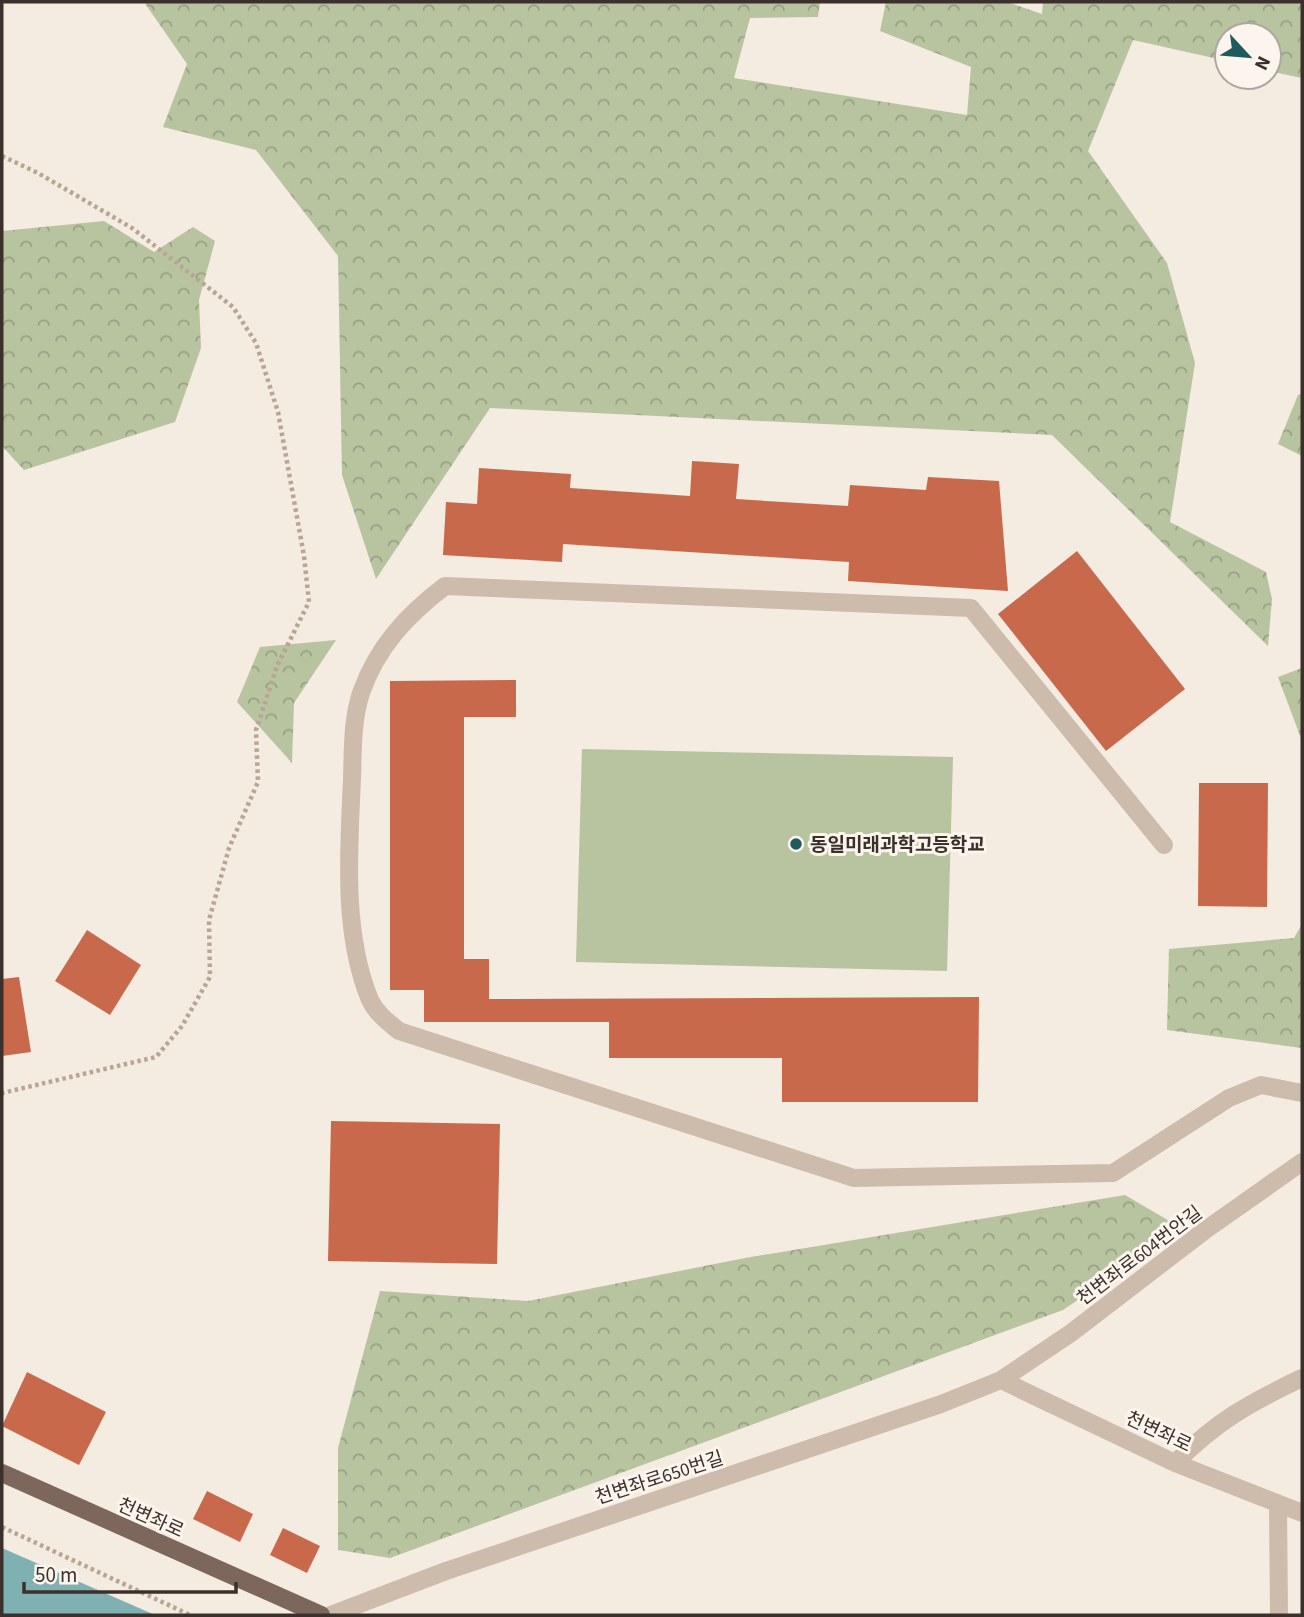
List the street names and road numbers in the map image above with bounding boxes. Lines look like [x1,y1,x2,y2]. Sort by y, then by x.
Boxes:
street label: 천변좌로604번안길 [1072,1200,1208,1312]
street label: 천변좌로 [1121,1405,1196,1459]
street label: 천변좌로650번길 [592,1445,727,1512]
street label: 천변좌로 [113,1492,188,1545]

